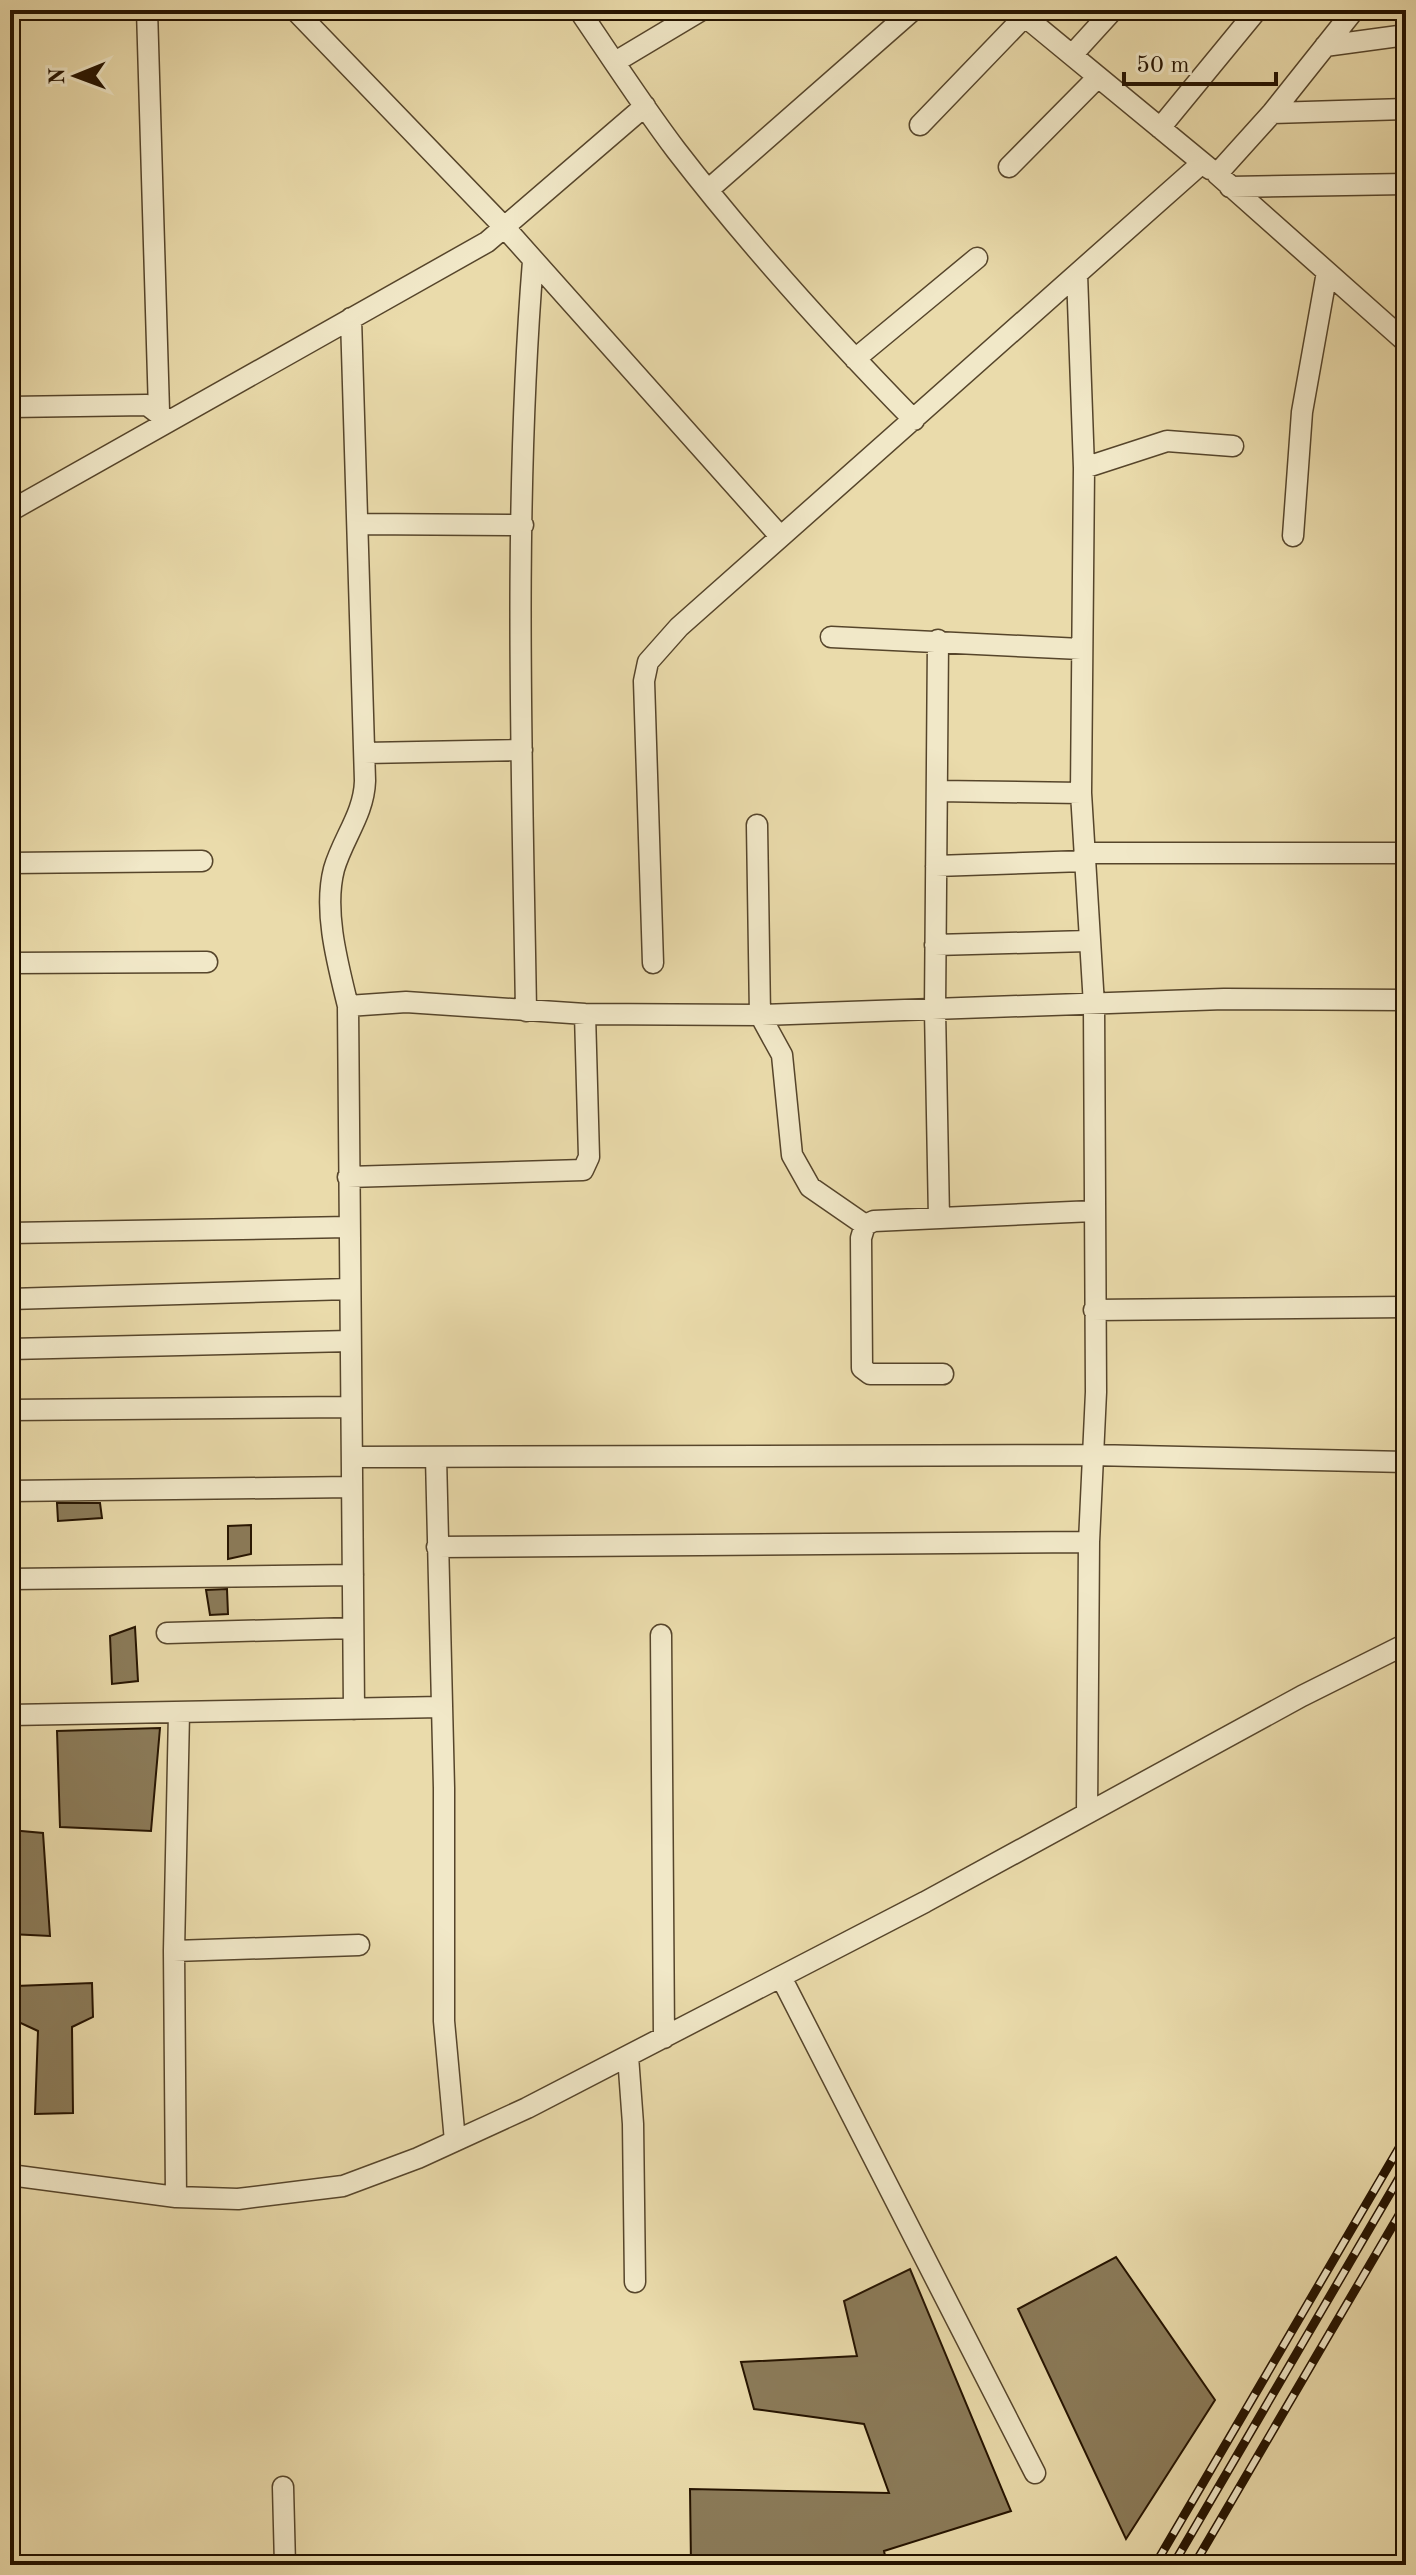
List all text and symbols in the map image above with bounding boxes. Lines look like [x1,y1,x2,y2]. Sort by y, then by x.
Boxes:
north arrow [36,36,116,116]
scale bar [1124,36,1276,86]
text: 50 m [1136,54,1190,78]
text: N [47,68,69,85]

